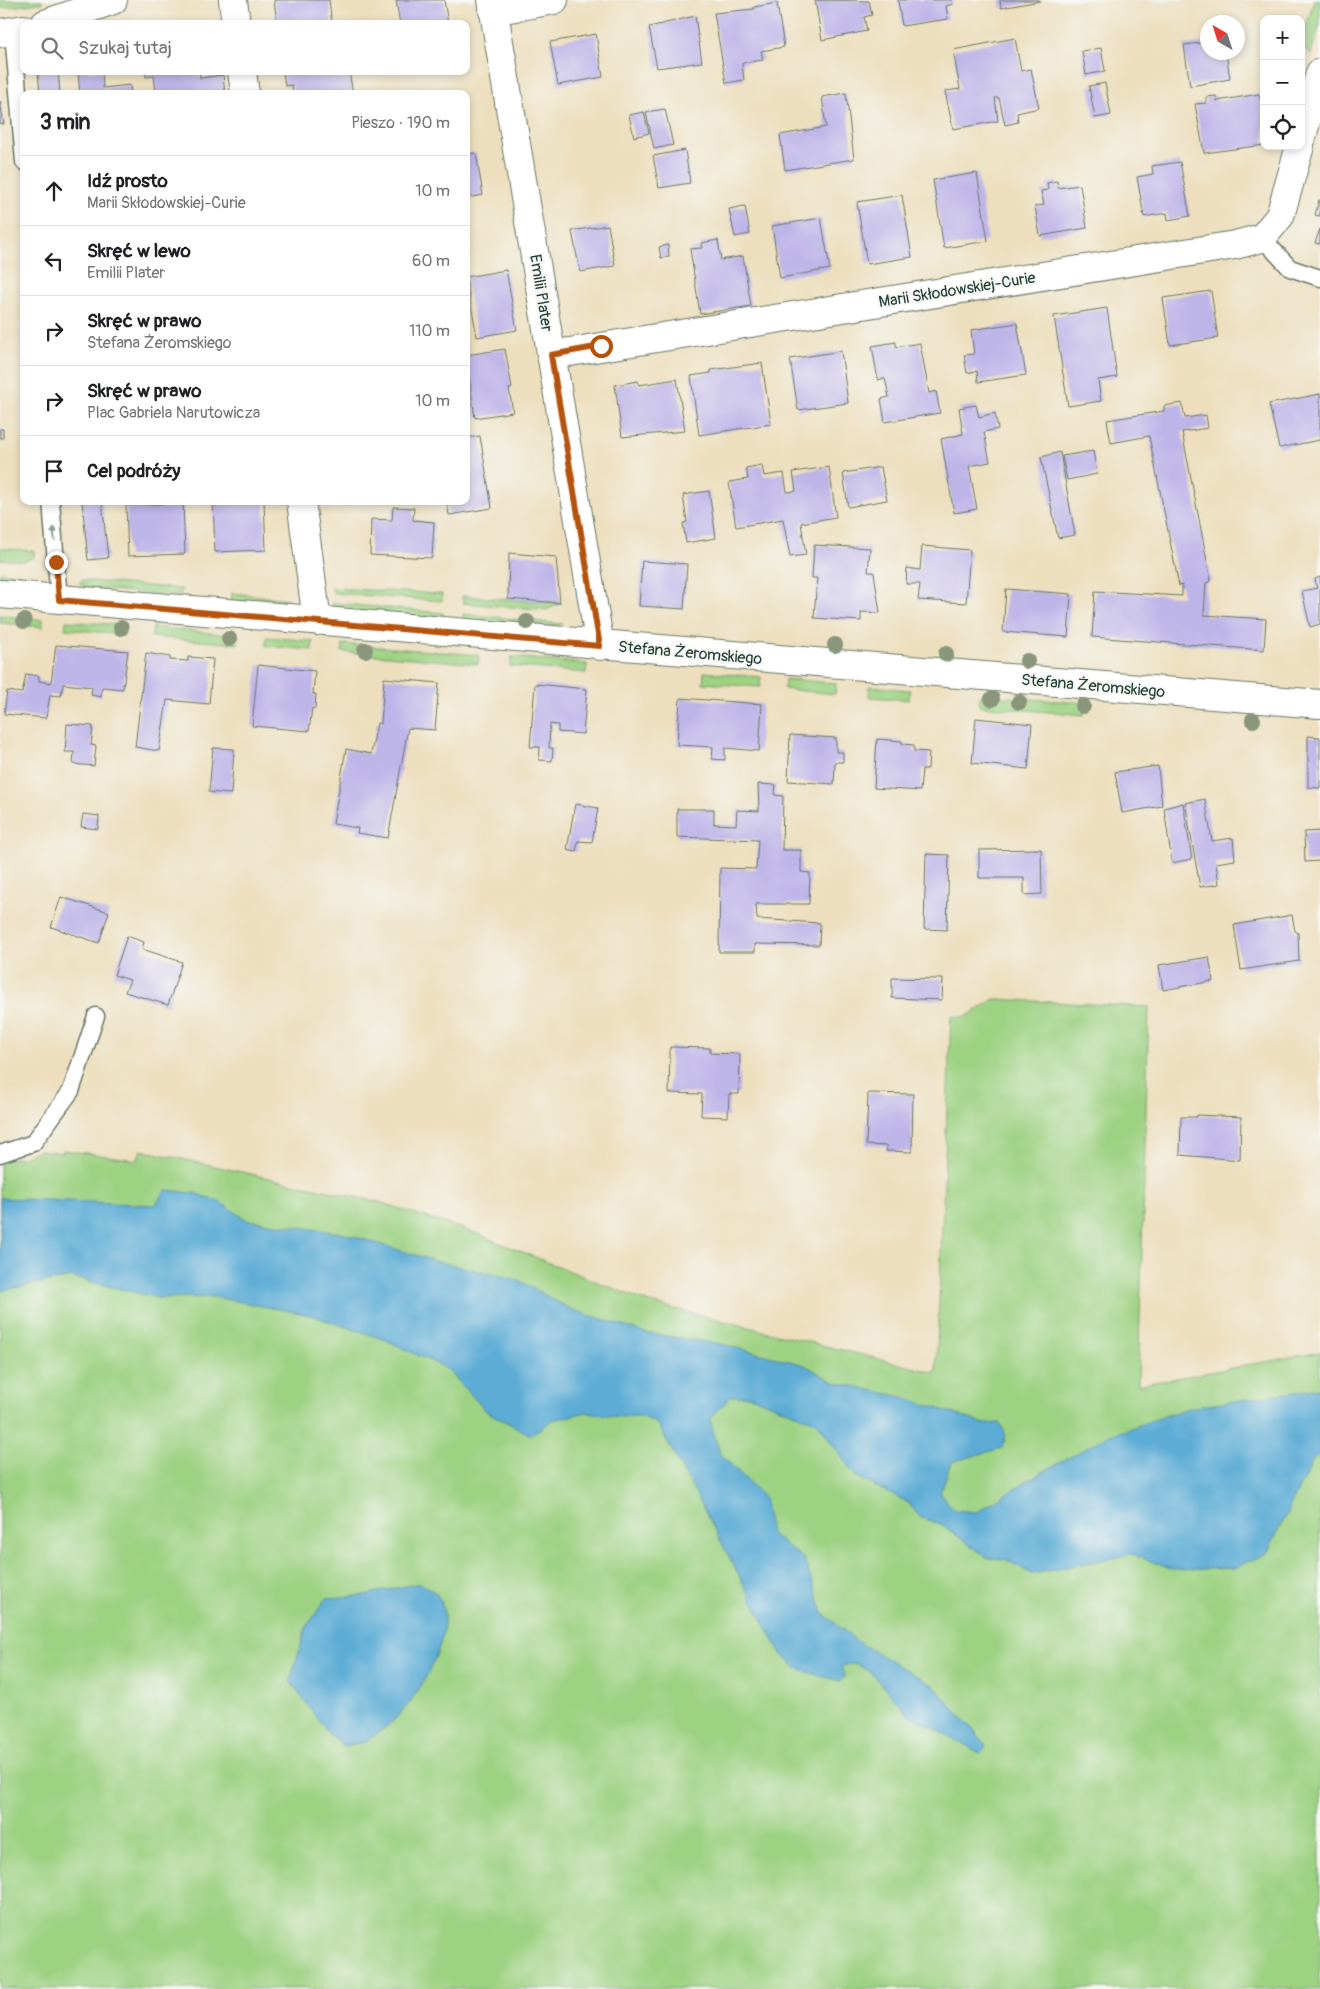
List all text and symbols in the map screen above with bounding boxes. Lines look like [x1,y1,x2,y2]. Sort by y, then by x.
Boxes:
north arrow [1200,15,1245,60]
map controls [1260,15,1305,150]
button: + [1260,15,1305,60]
search box [20,20,470,75]
icon: search [38,34,66,62]
text: Szukaj tutaj [78,36,172,60]
button: − [1260,60,1305,105]
button: locate [1260,105,1305,150]
text: 3 min [40,109,90,136]
text: Pieszo · 190 m [351,113,450,133]
text: Idź prosto [87,169,168,193]
icon: ahead [40,177,68,205]
text: 10 m [415,181,450,201]
text: Marii Skłodowskiej-Curie [87,193,246,213]
text: Skręć w lewo [87,239,191,263]
icon: left [40,247,68,275]
text: 60 m [412,251,450,271]
street label: Emilii Plater [525,253,557,333]
text: Emilii Plater [87,263,165,283]
street label: Marii Skłodowskiej-Curie [877,268,1037,312]
text: Skręć w prawo [87,309,201,333]
icon: right [40,317,68,345]
text: 110 m [409,321,450,341]
text: Stefana Żeromskiego [87,333,231,353]
route start [590,335,613,358]
text: Skręć w prawo [87,379,201,403]
icon: right [40,387,68,415]
text: 10 m [415,391,450,411]
text: Plac Gabriela Narutowicza [87,403,260,423]
icon: arrive [40,457,68,485]
text: Cel podróży [87,459,180,483]
one-way arrow [50,526,58,542]
route end [45,551,68,574]
street label: Stefana Żeromskiego [617,637,763,669]
street label: Stefana Żeromskiego [1020,670,1166,702]

